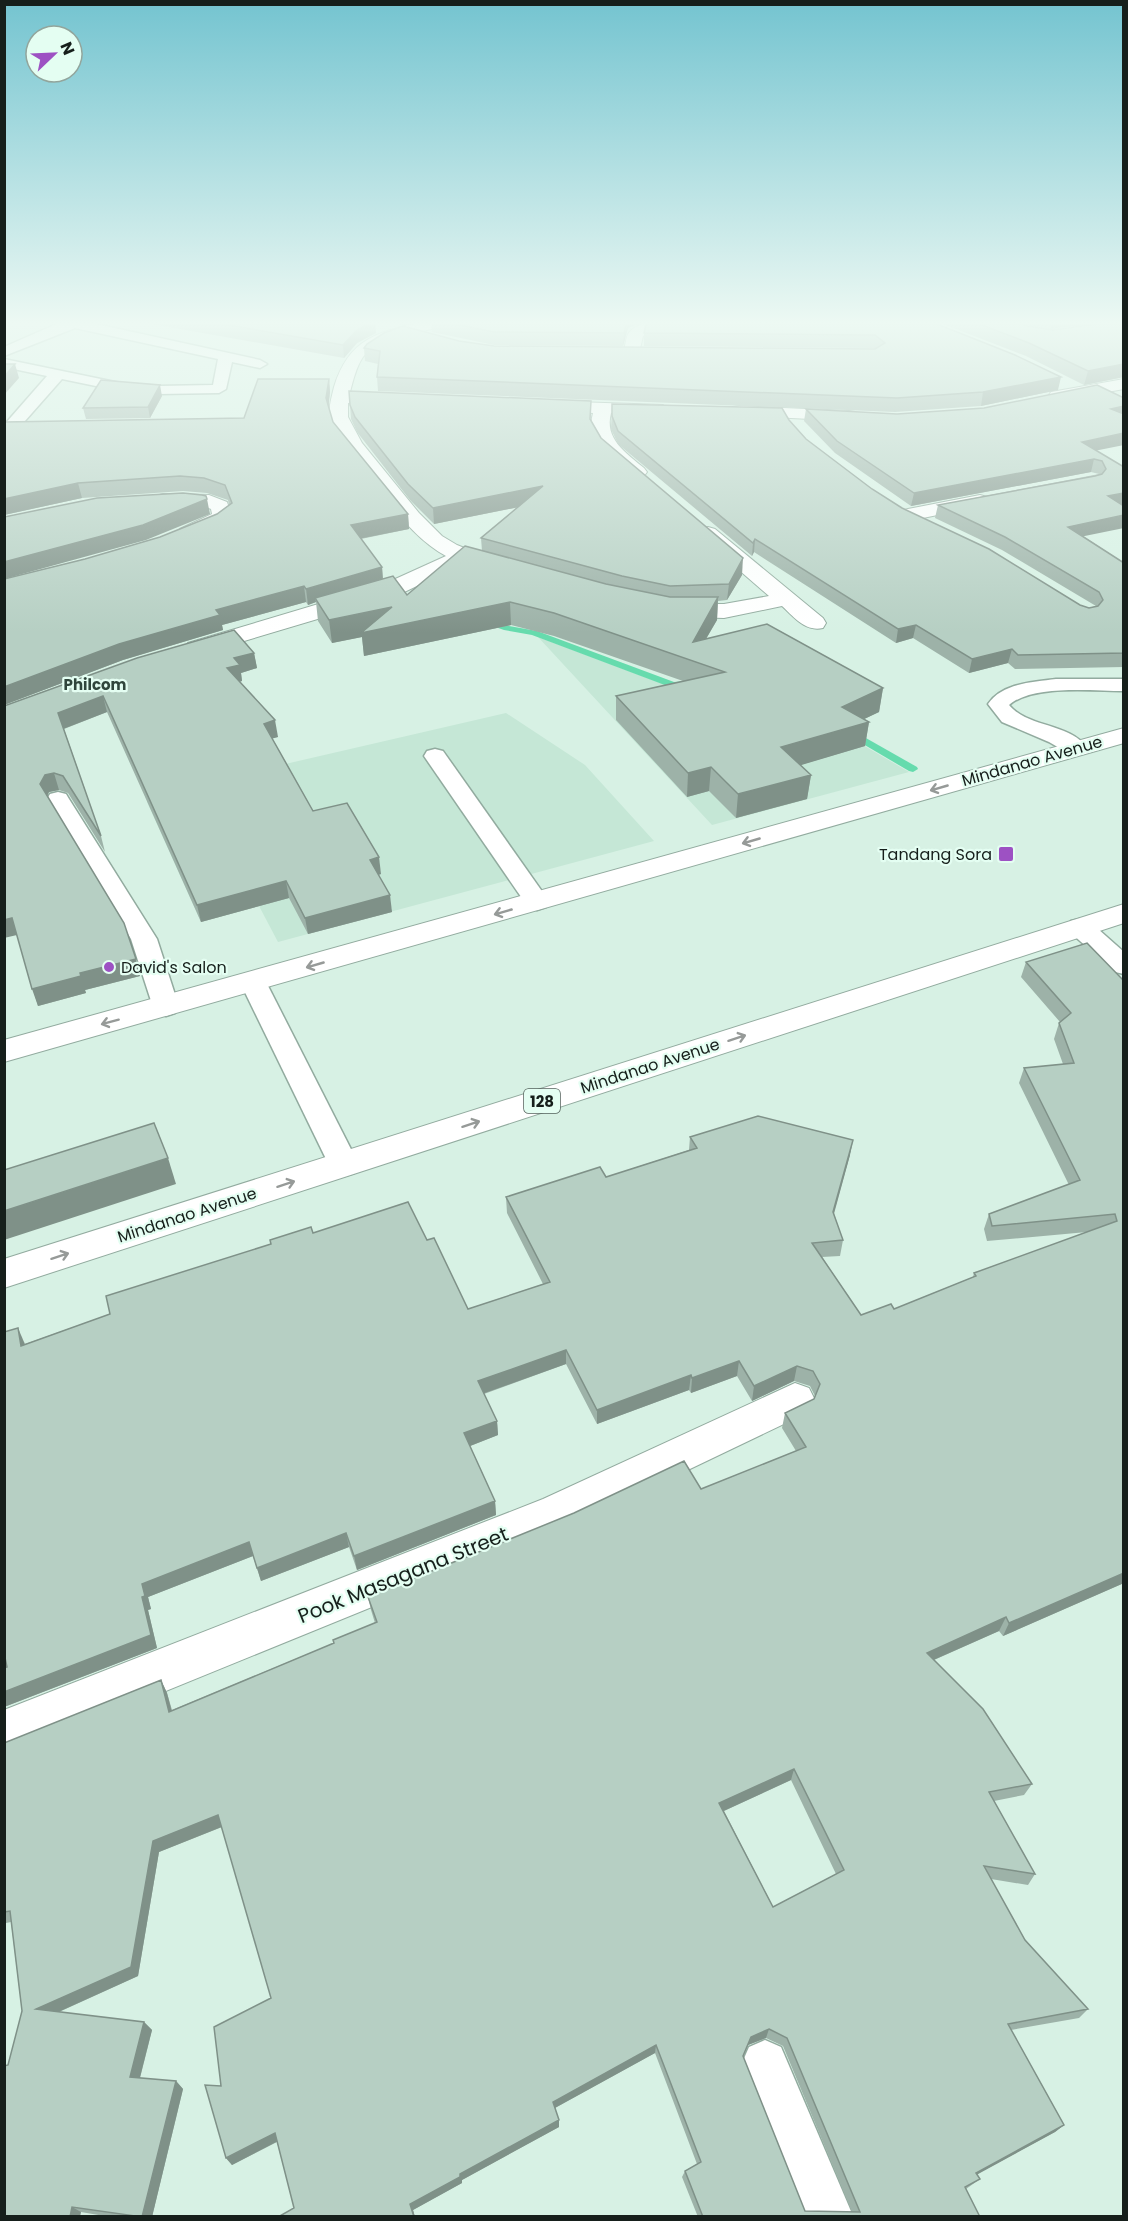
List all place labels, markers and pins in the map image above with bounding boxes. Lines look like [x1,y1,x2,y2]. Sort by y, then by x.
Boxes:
place label: Tandang Sora [879,843,992,866]
marker: Tandang Sora [997,845,1015,863]
place label: David's Salon [121,956,227,979]
marker: David's Salon [102,960,116,974]

